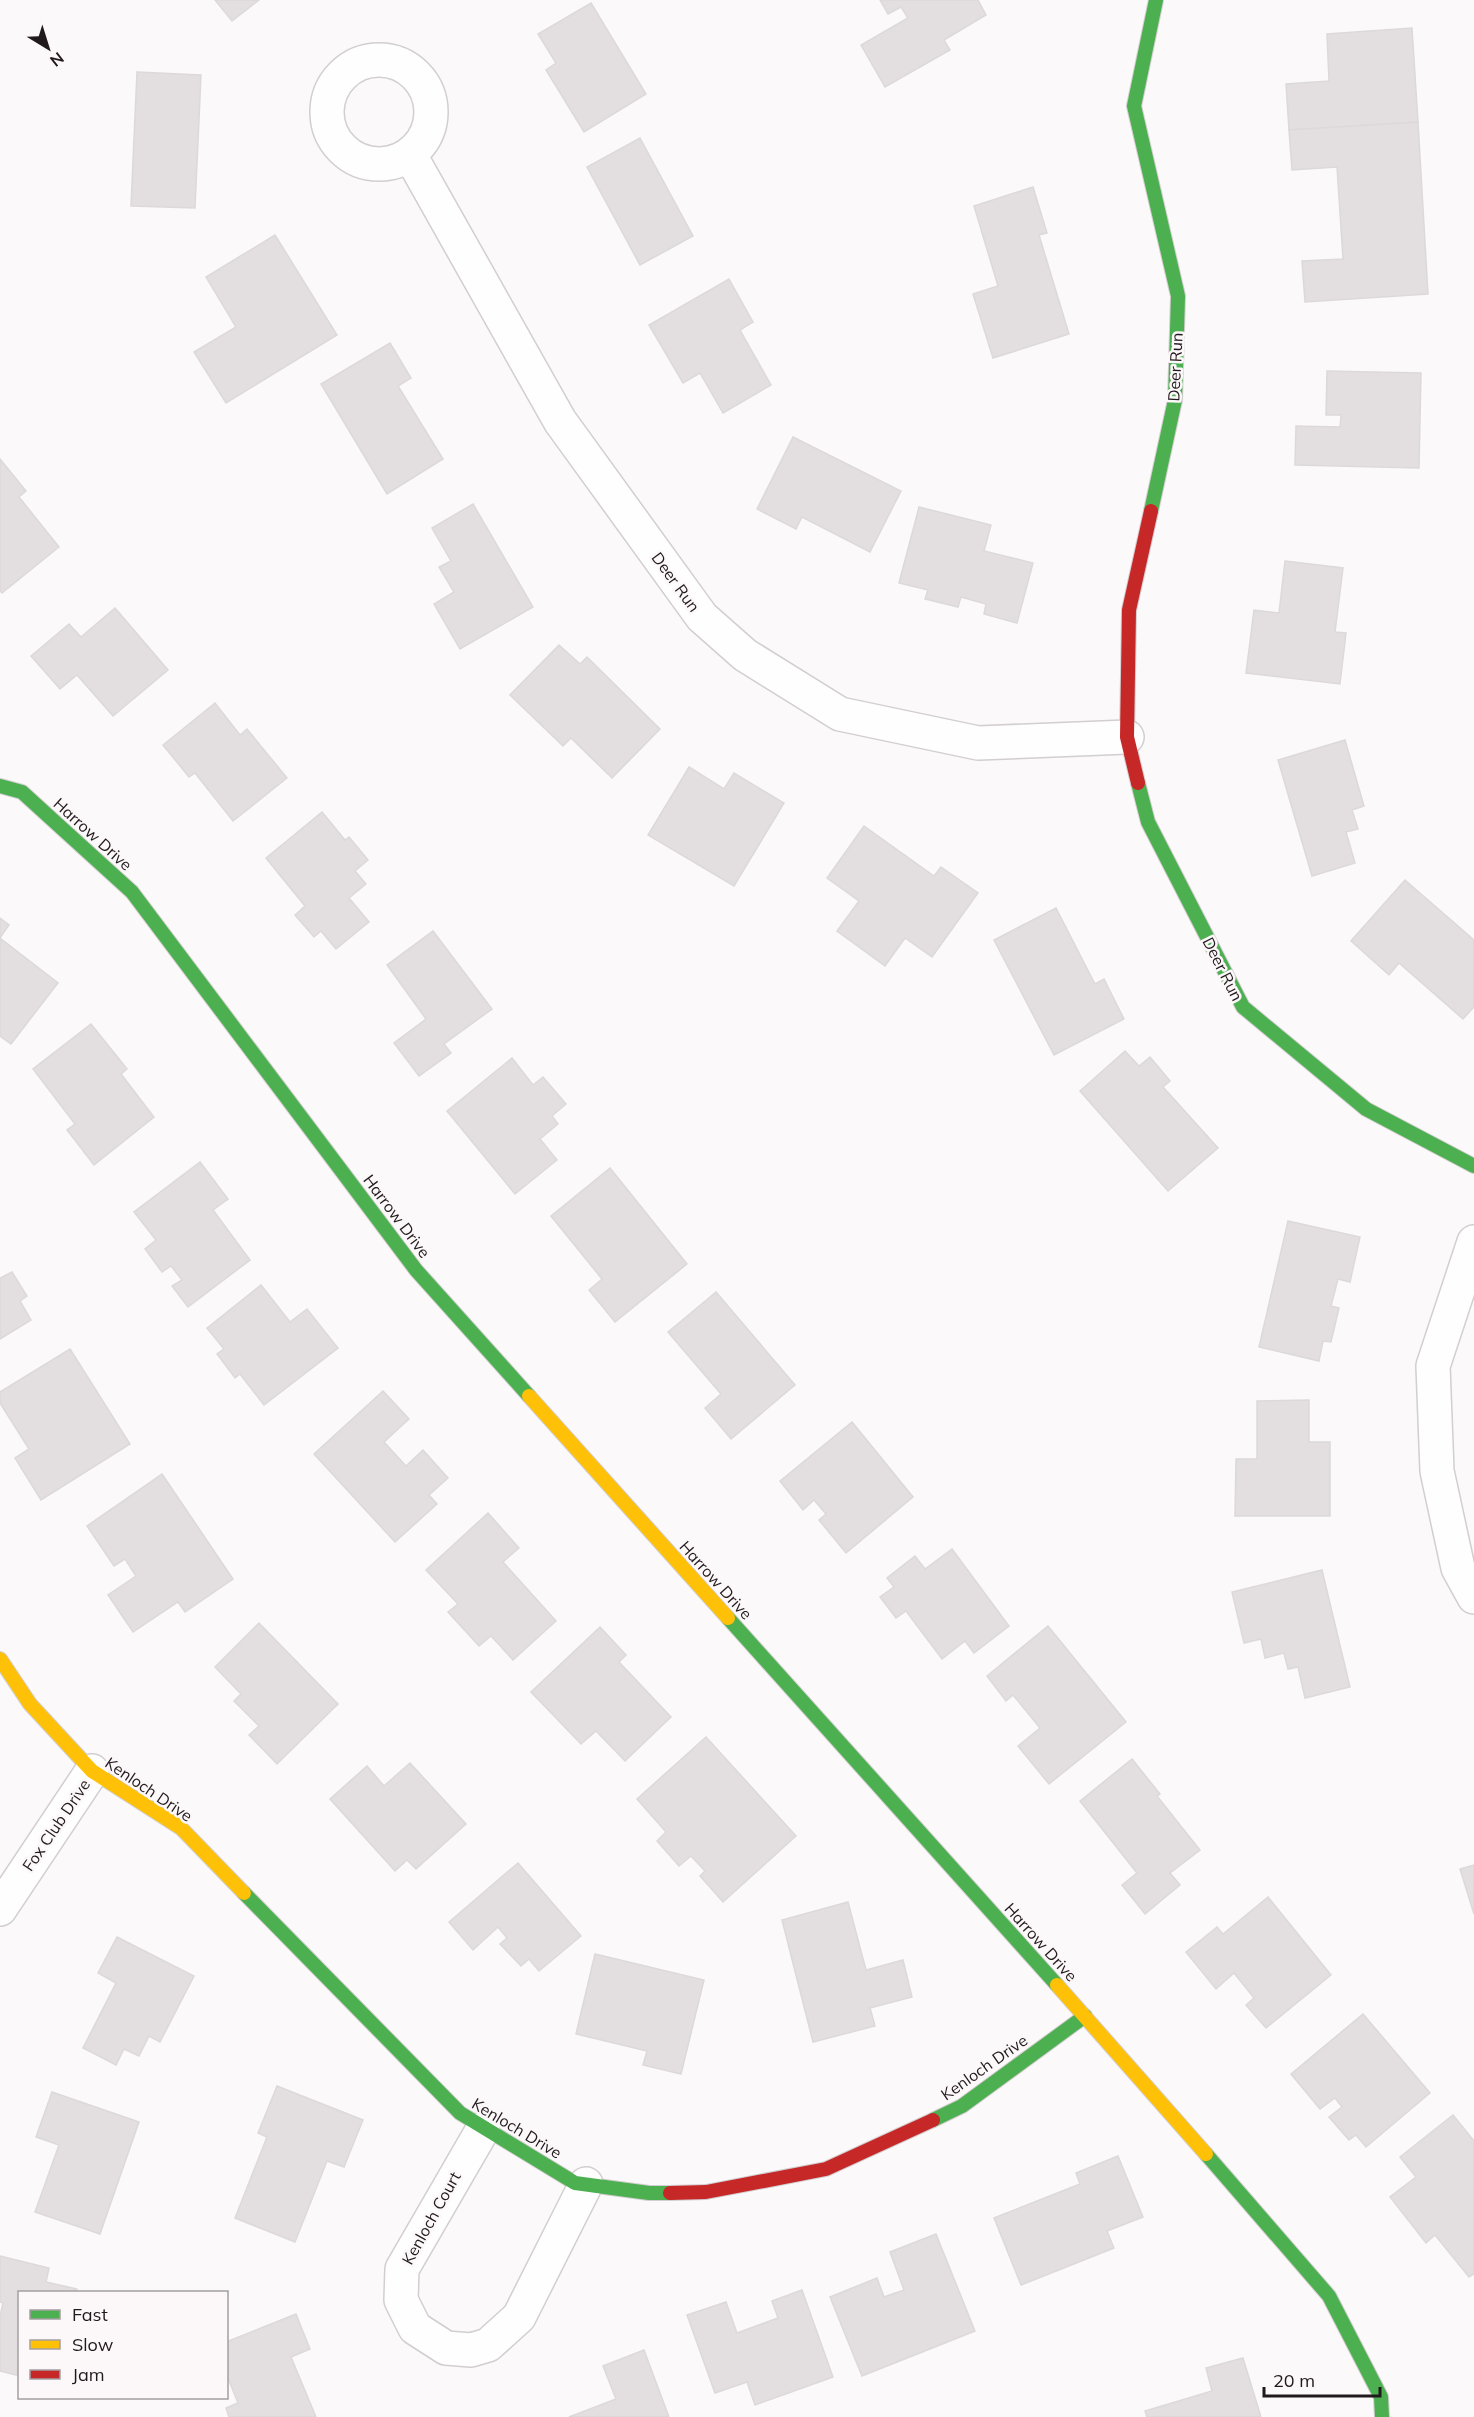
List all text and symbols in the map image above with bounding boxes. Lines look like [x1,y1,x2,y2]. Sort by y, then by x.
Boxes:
north arrow [18,18,78,78]
text: N [46,48,68,71]
street label: Deer Run [1163,332,1187,402]
street label: Deer Run [648,548,704,616]
street label: Harrow Drive [49,793,137,875]
street label: Deer Run [1198,934,1248,1004]
street label: Harrow Drive [359,1170,435,1262]
street label: Harrow Drive [675,1536,757,1624]
street label: Kenloch Drive [101,1752,197,1826]
street label: Fox Club Drive [18,1775,94,1875]
street label: Harrow Drive [1000,1898,1082,1986]
street label: Kenloch Drive [937,2030,1031,2104]
street label: Kenloch Drive [469,2093,565,2163]
street label: Kenloch Court [397,2168,465,2268]
legend [18,2291,228,2399]
text: Fast [72,2303,108,2326]
text: Slow [72,2333,114,2356]
scale bar [1264,2360,1380,2398]
text: Jam [72,2363,105,2386]
text: 20 m [1273,2369,1315,2392]

